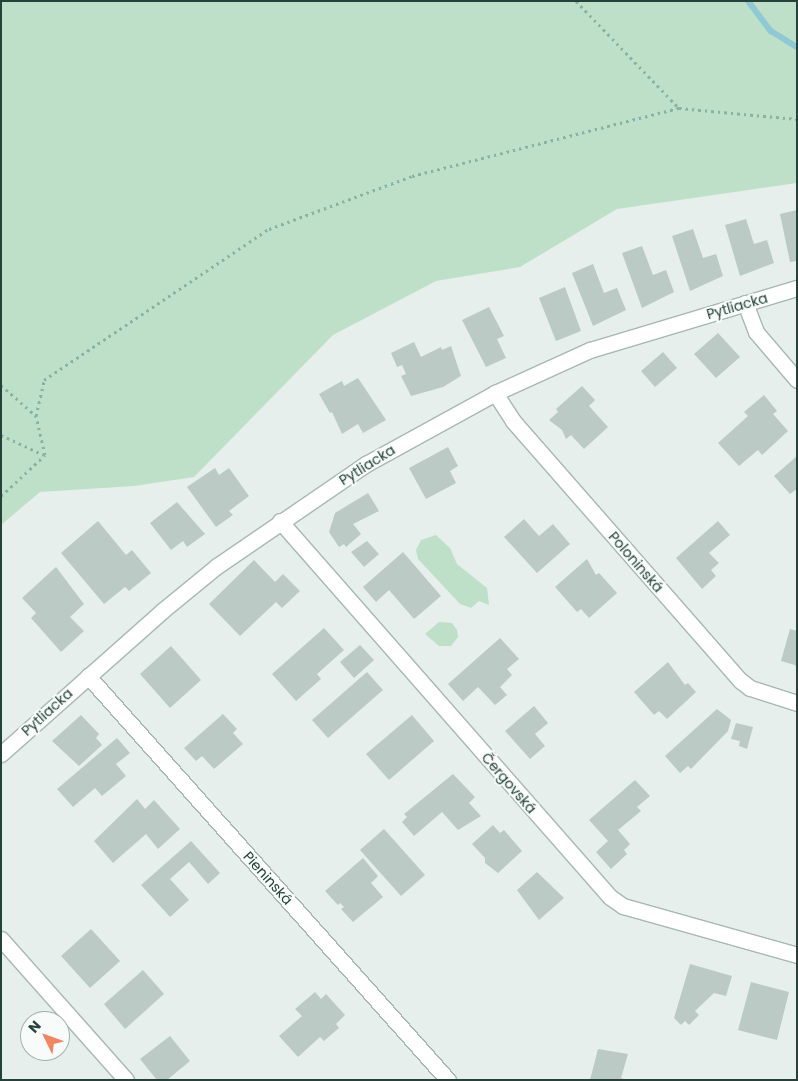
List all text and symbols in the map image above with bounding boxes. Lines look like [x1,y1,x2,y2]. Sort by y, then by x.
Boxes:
street label: Pytliacka [705,289,769,323]
street label: Pytliacka [336,441,398,489]
street label: Poloninská [605,528,667,596]
street label: Pytliacka [18,685,76,739]
street label: Čergovská [478,749,540,817]
street label: Pieninská [240,848,296,908]
north arrow [20,1011,70,1061]
text: N [24,1016,46,1037]

